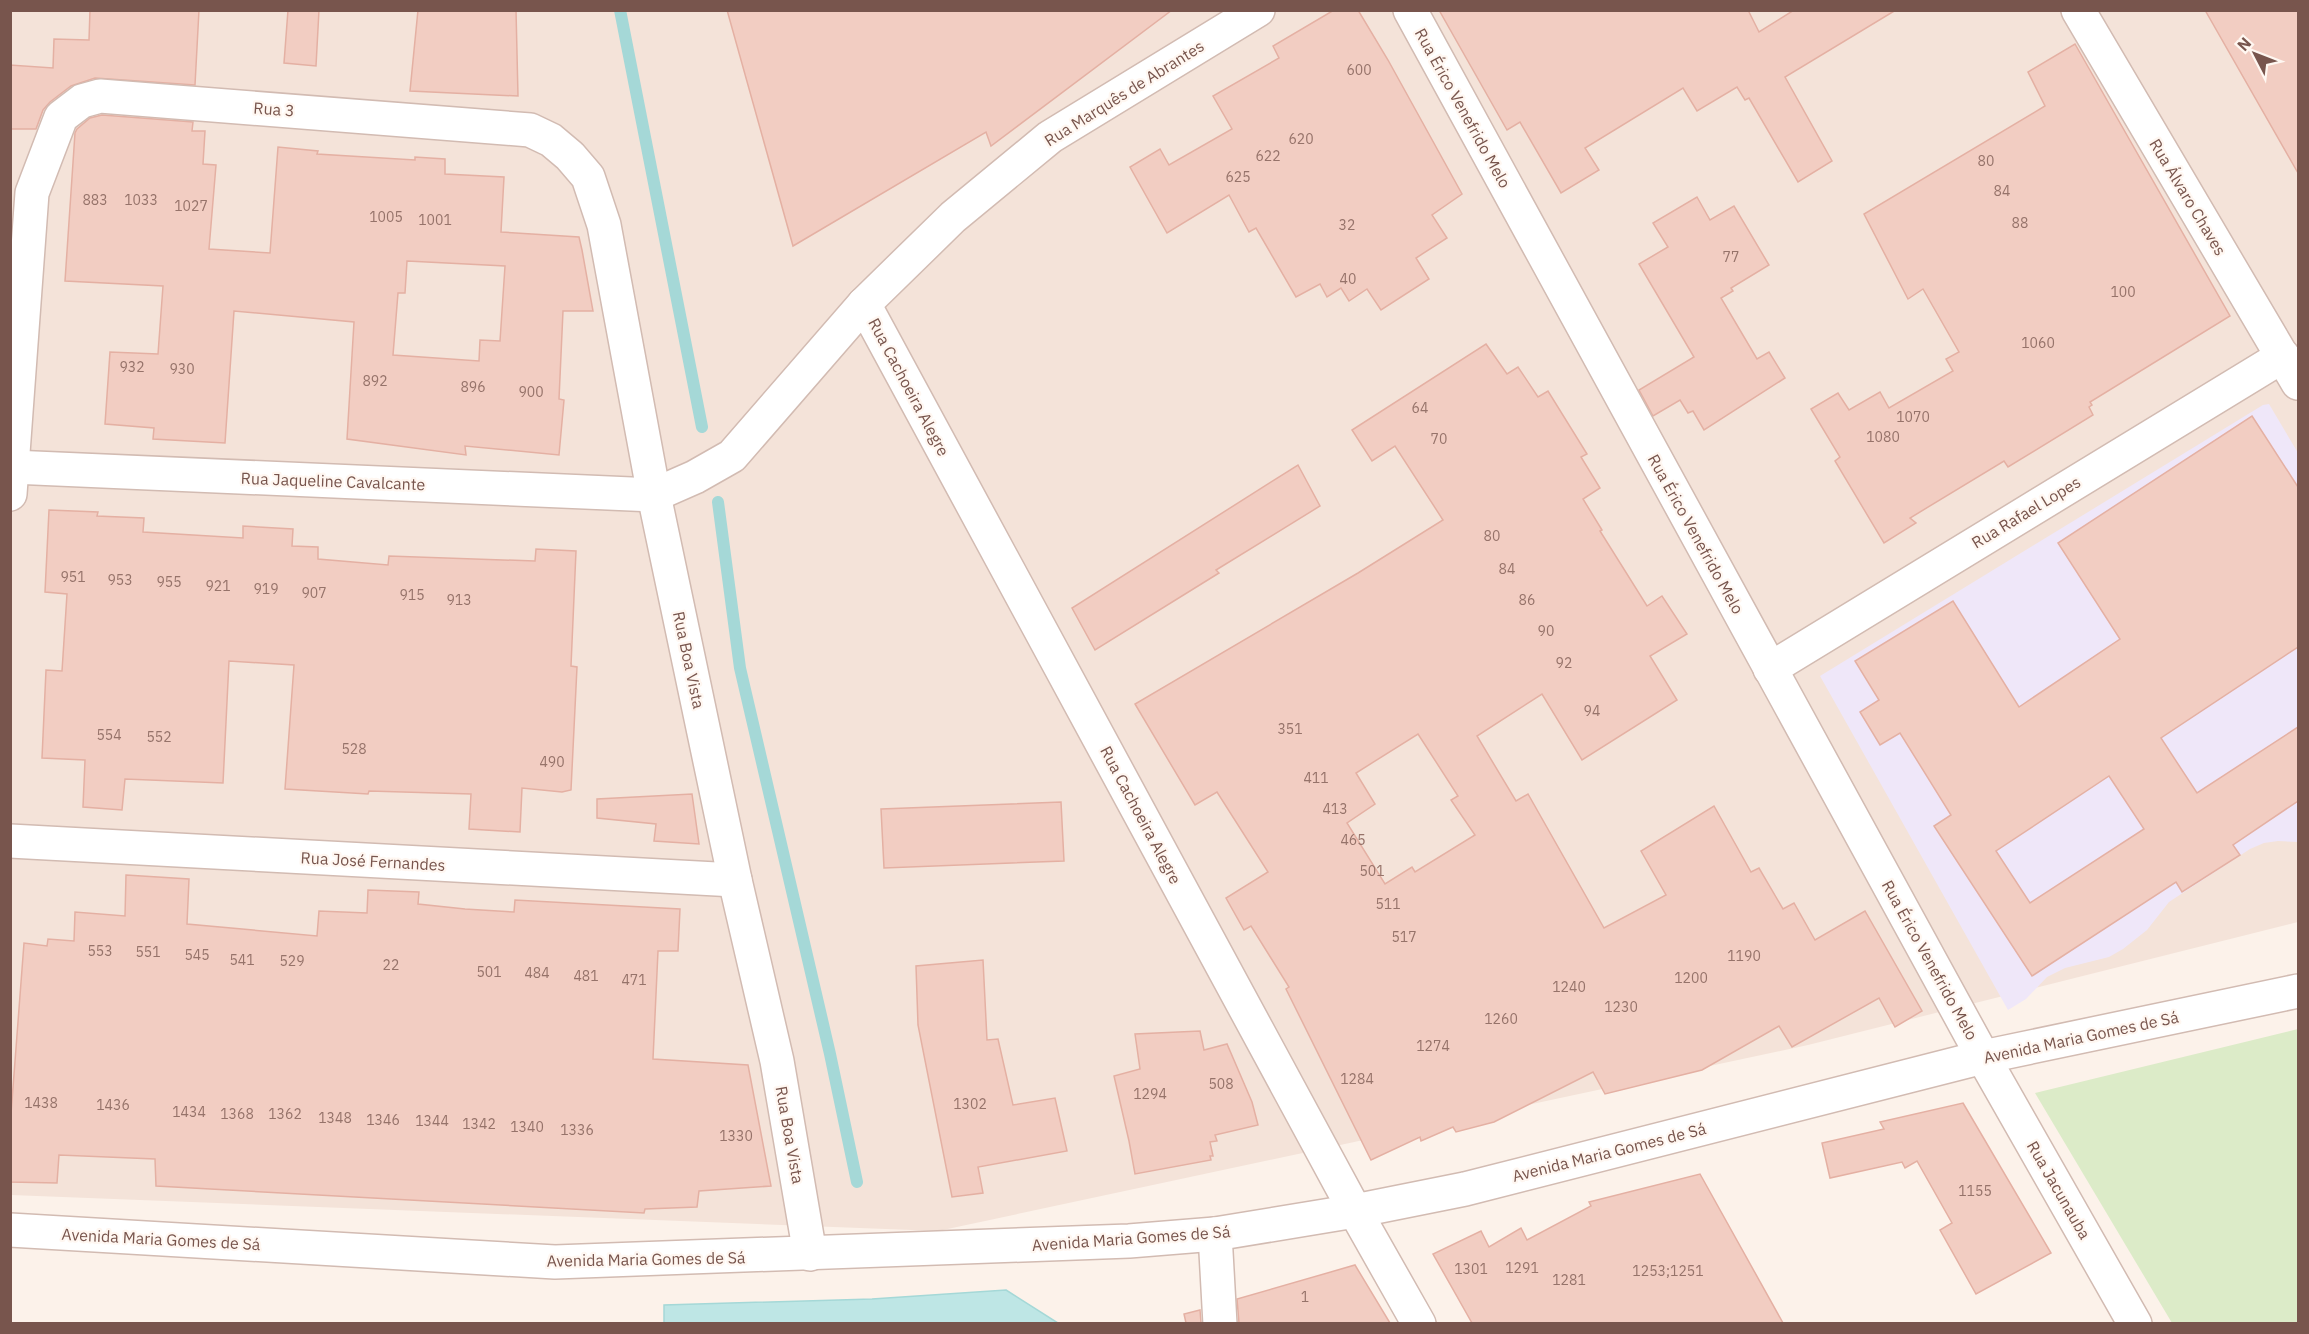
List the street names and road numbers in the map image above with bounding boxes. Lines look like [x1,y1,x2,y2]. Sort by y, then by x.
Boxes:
street label: Rua Érico Venefrido Melo [1411,24,1516,191]
street label: Rua Marquês de Abrantes [1040,36,1208,150]
street label: Rua 3 [253,98,295,120]
street label: Rua Álvaro Chaves [2145,134,2232,259]
street label: Rua Cachoeira Alegre [864,315,954,460]
street label: Rua Érico Venefrido Melo [1644,450,1749,617]
street label: Rua Jaqueline Cavalcante [240,468,426,494]
street label: Rua Rafael Lopes [1968,472,2084,552]
street label: Rua Boa Vista [669,610,709,711]
street label: Rua Cachoeira Alegre [1096,743,1186,888]
street label: Rua José Fernandes [300,847,446,875]
street label: Rua Érico Venefrido Melo [1878,876,1983,1043]
street label: Avenida Maria Gomes de Sá [1982,1006,2181,1067]
street label: Rua Boa Vista [772,1085,809,1186]
street label: Avenida Maria Gomes de Sá [1510,1118,1708,1186]
street label: Rua Jacunauba [2023,1137,2095,1243]
street label: Avenida Maria Gomes de Sá [1031,1221,1231,1255]
street label: Avenida Maria Gomes de Sá [61,1224,261,1254]
street label: Avenida Maria Gomes de Sá [546,1247,746,1271]

